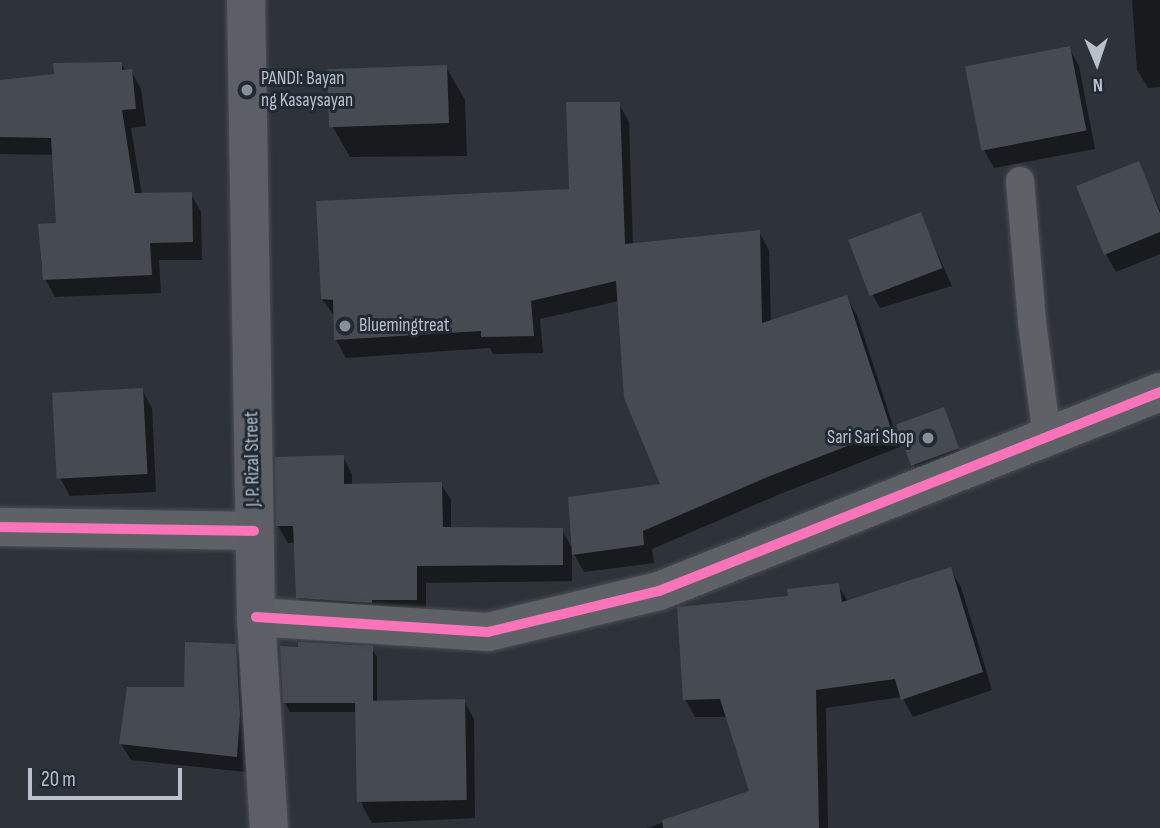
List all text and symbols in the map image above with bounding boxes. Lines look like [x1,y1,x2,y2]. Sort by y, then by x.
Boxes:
north arrow [1062,28,1132,98]
place label: PANDI: Bayan ng Kasaysayan [261,68,353,112]
text: N [1092,73,1103,96]
marker: PANDI: Bayan ng Kasaysayan [239,82,255,98]
place label: Bluemingtreat [359,315,450,337]
marker: Bluemingtreat [337,318,353,334]
street label: J. P. Rizal Street [241,411,265,507]
place label: Sari Sari Shop [827,427,914,449]
marker: Sari Sari Shop [920,430,936,446]
scale bar [32,754,186,798]
text: 20 m [41,767,76,792]

